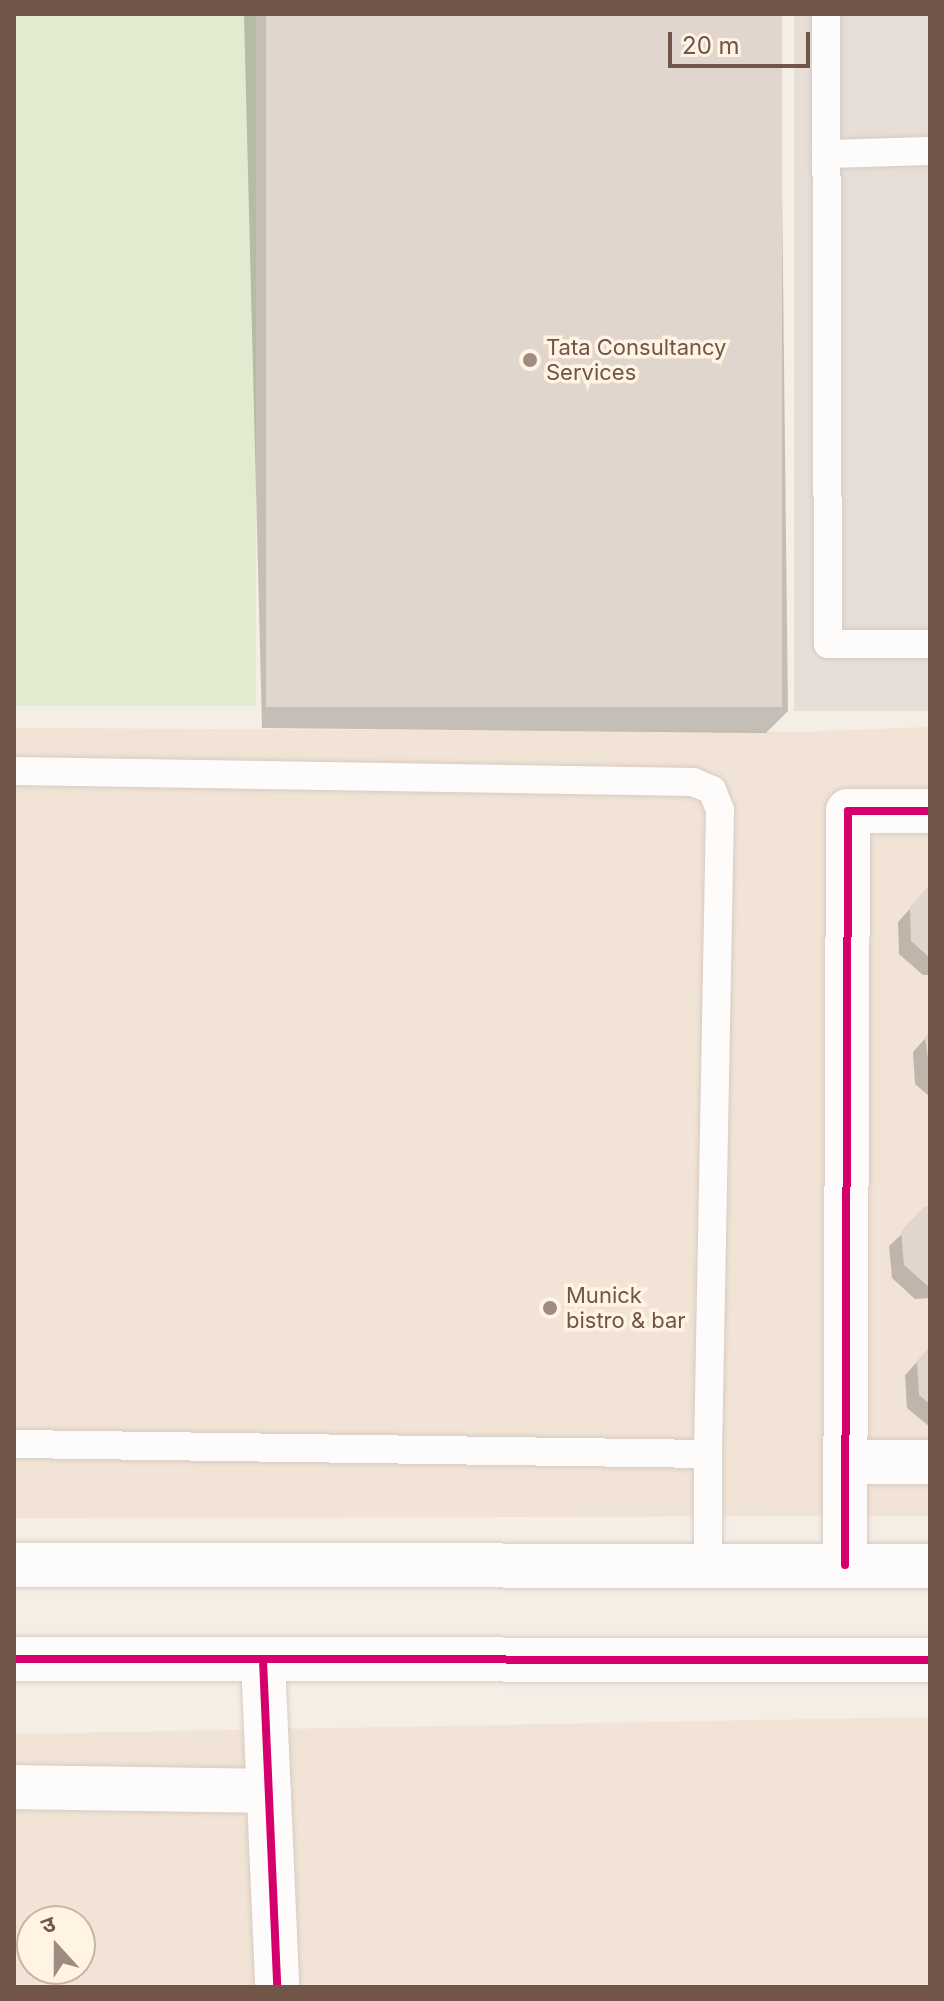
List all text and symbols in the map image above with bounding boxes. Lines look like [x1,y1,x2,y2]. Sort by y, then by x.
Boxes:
scale bar [672,16,814,66]
text: 20 m [682,31,740,60]
place label: Tata Consultancy Services [546,334,726,386]
marker: Tata Consultancy Services [521,351,539,369]
place label: Munick bistro & bar [566,1282,686,1334]
marker: Munick bistro & bar [541,1299,559,1317]
north arrow [16,1905,96,1985]
text: उ [37,1910,59,1939]

